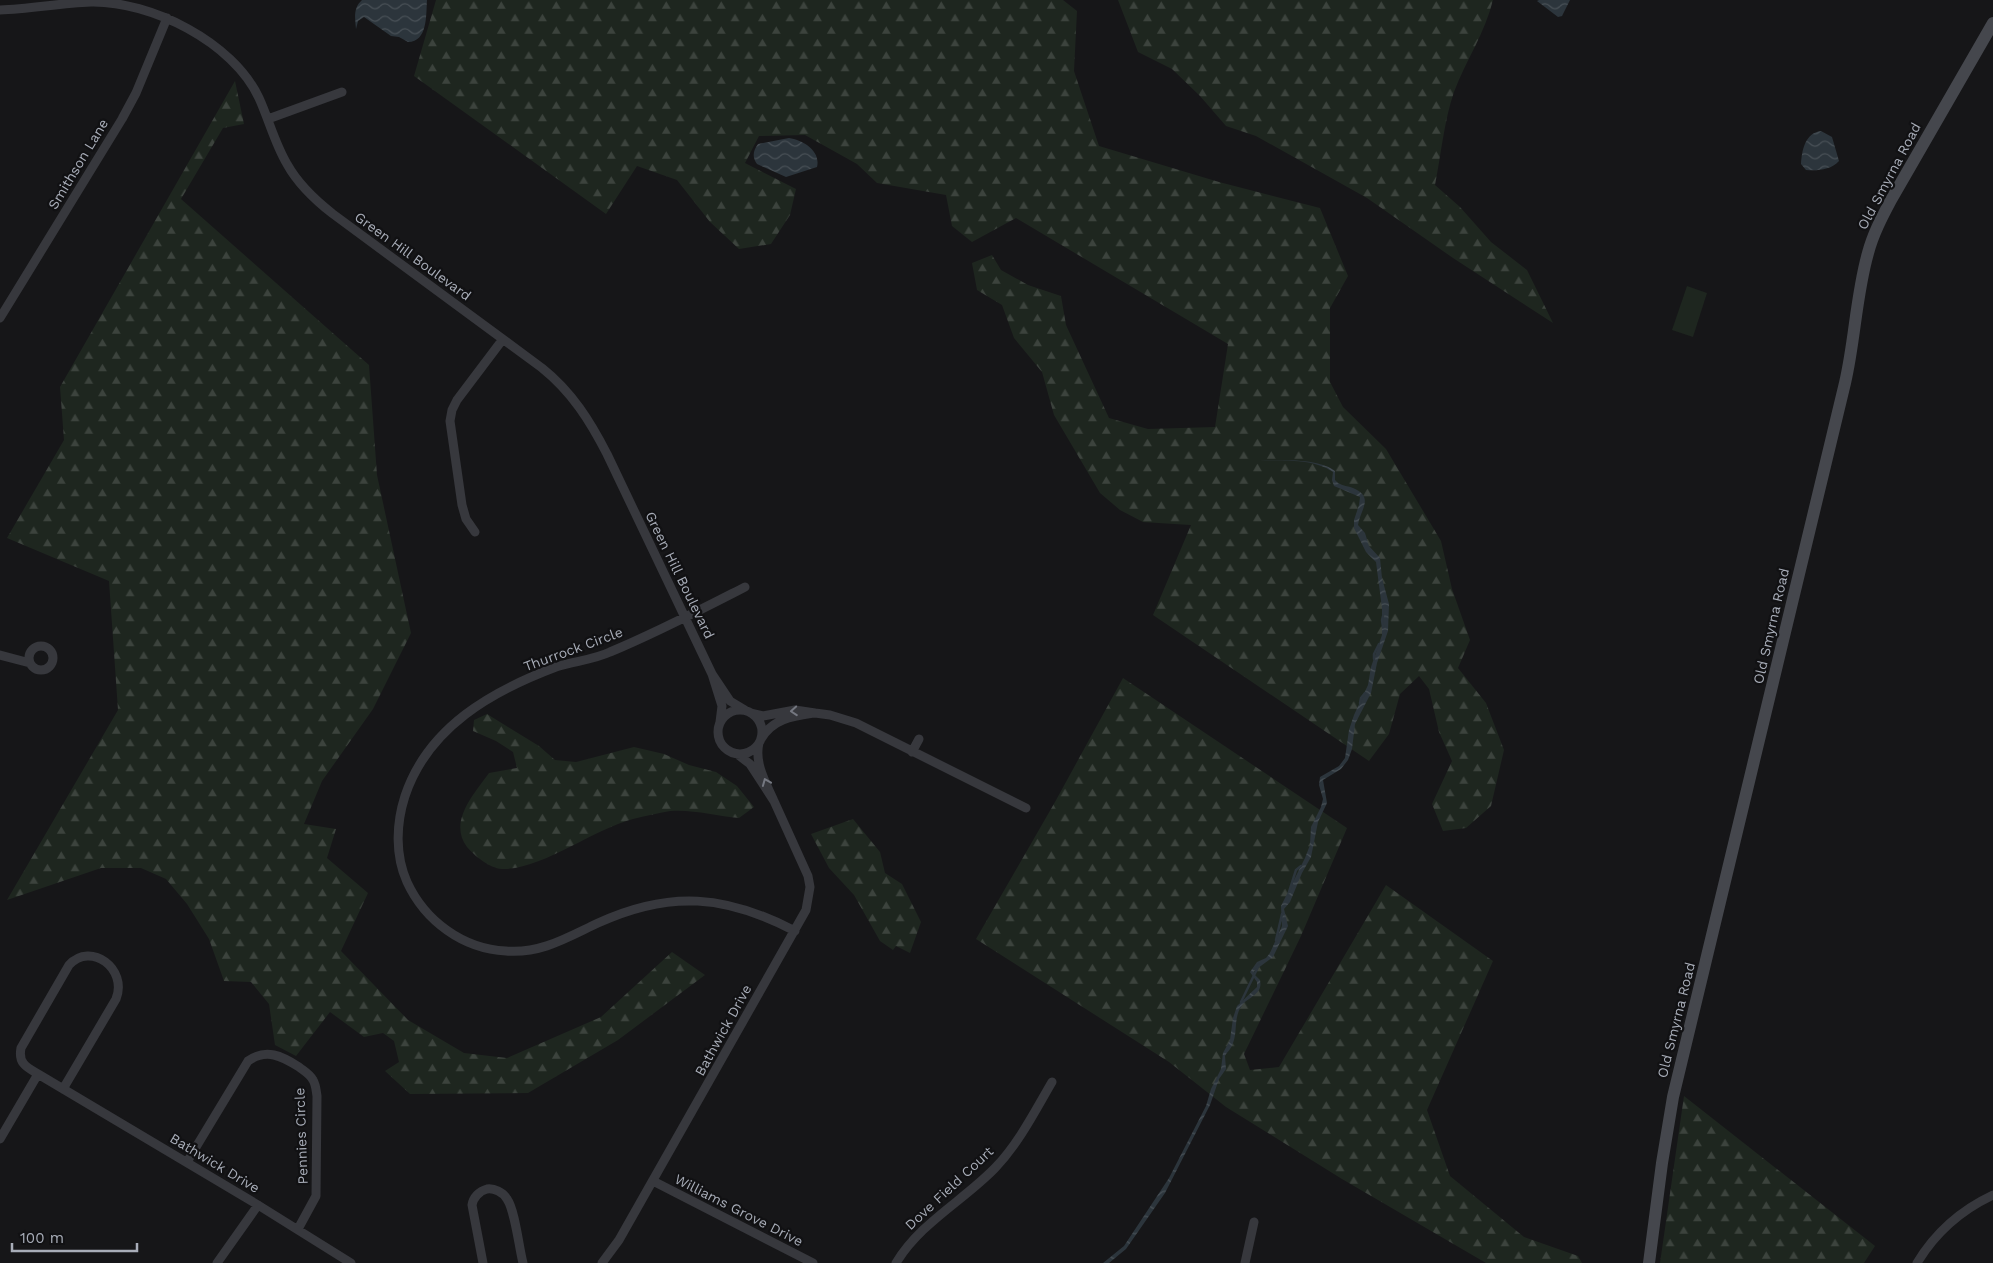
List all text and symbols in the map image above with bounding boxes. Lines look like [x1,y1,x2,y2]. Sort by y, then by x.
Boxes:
street label: Smithson Lane [45,116,111,212]
street label: Old Smyrna Road [1854,120,1924,232]
street label: Green Hill Boulevard [352,208,474,304]
street label: Green Hill Boulevard [642,509,718,641]
street label: Old Smyrna Road [1750,566,1792,686]
street label: Thurrock Circle [521,624,625,674]
one-way arrow [790,706,798,717]
one-way arrow [761,778,772,787]
street label: Old Smyrna Road [1654,961,1698,1079]
street label: Bathwick Drive [691,982,755,1078]
street label: Pennies Circle [291,1087,311,1185]
street label: Bathwick Drive [167,1130,263,1196]
street label: Dove Field Court [902,1143,996,1233]
street label: Williams Grove Drive [672,1171,806,1249]
scale bar [12,1220,138,1252]
text: 100 m [20,1229,64,1247]

